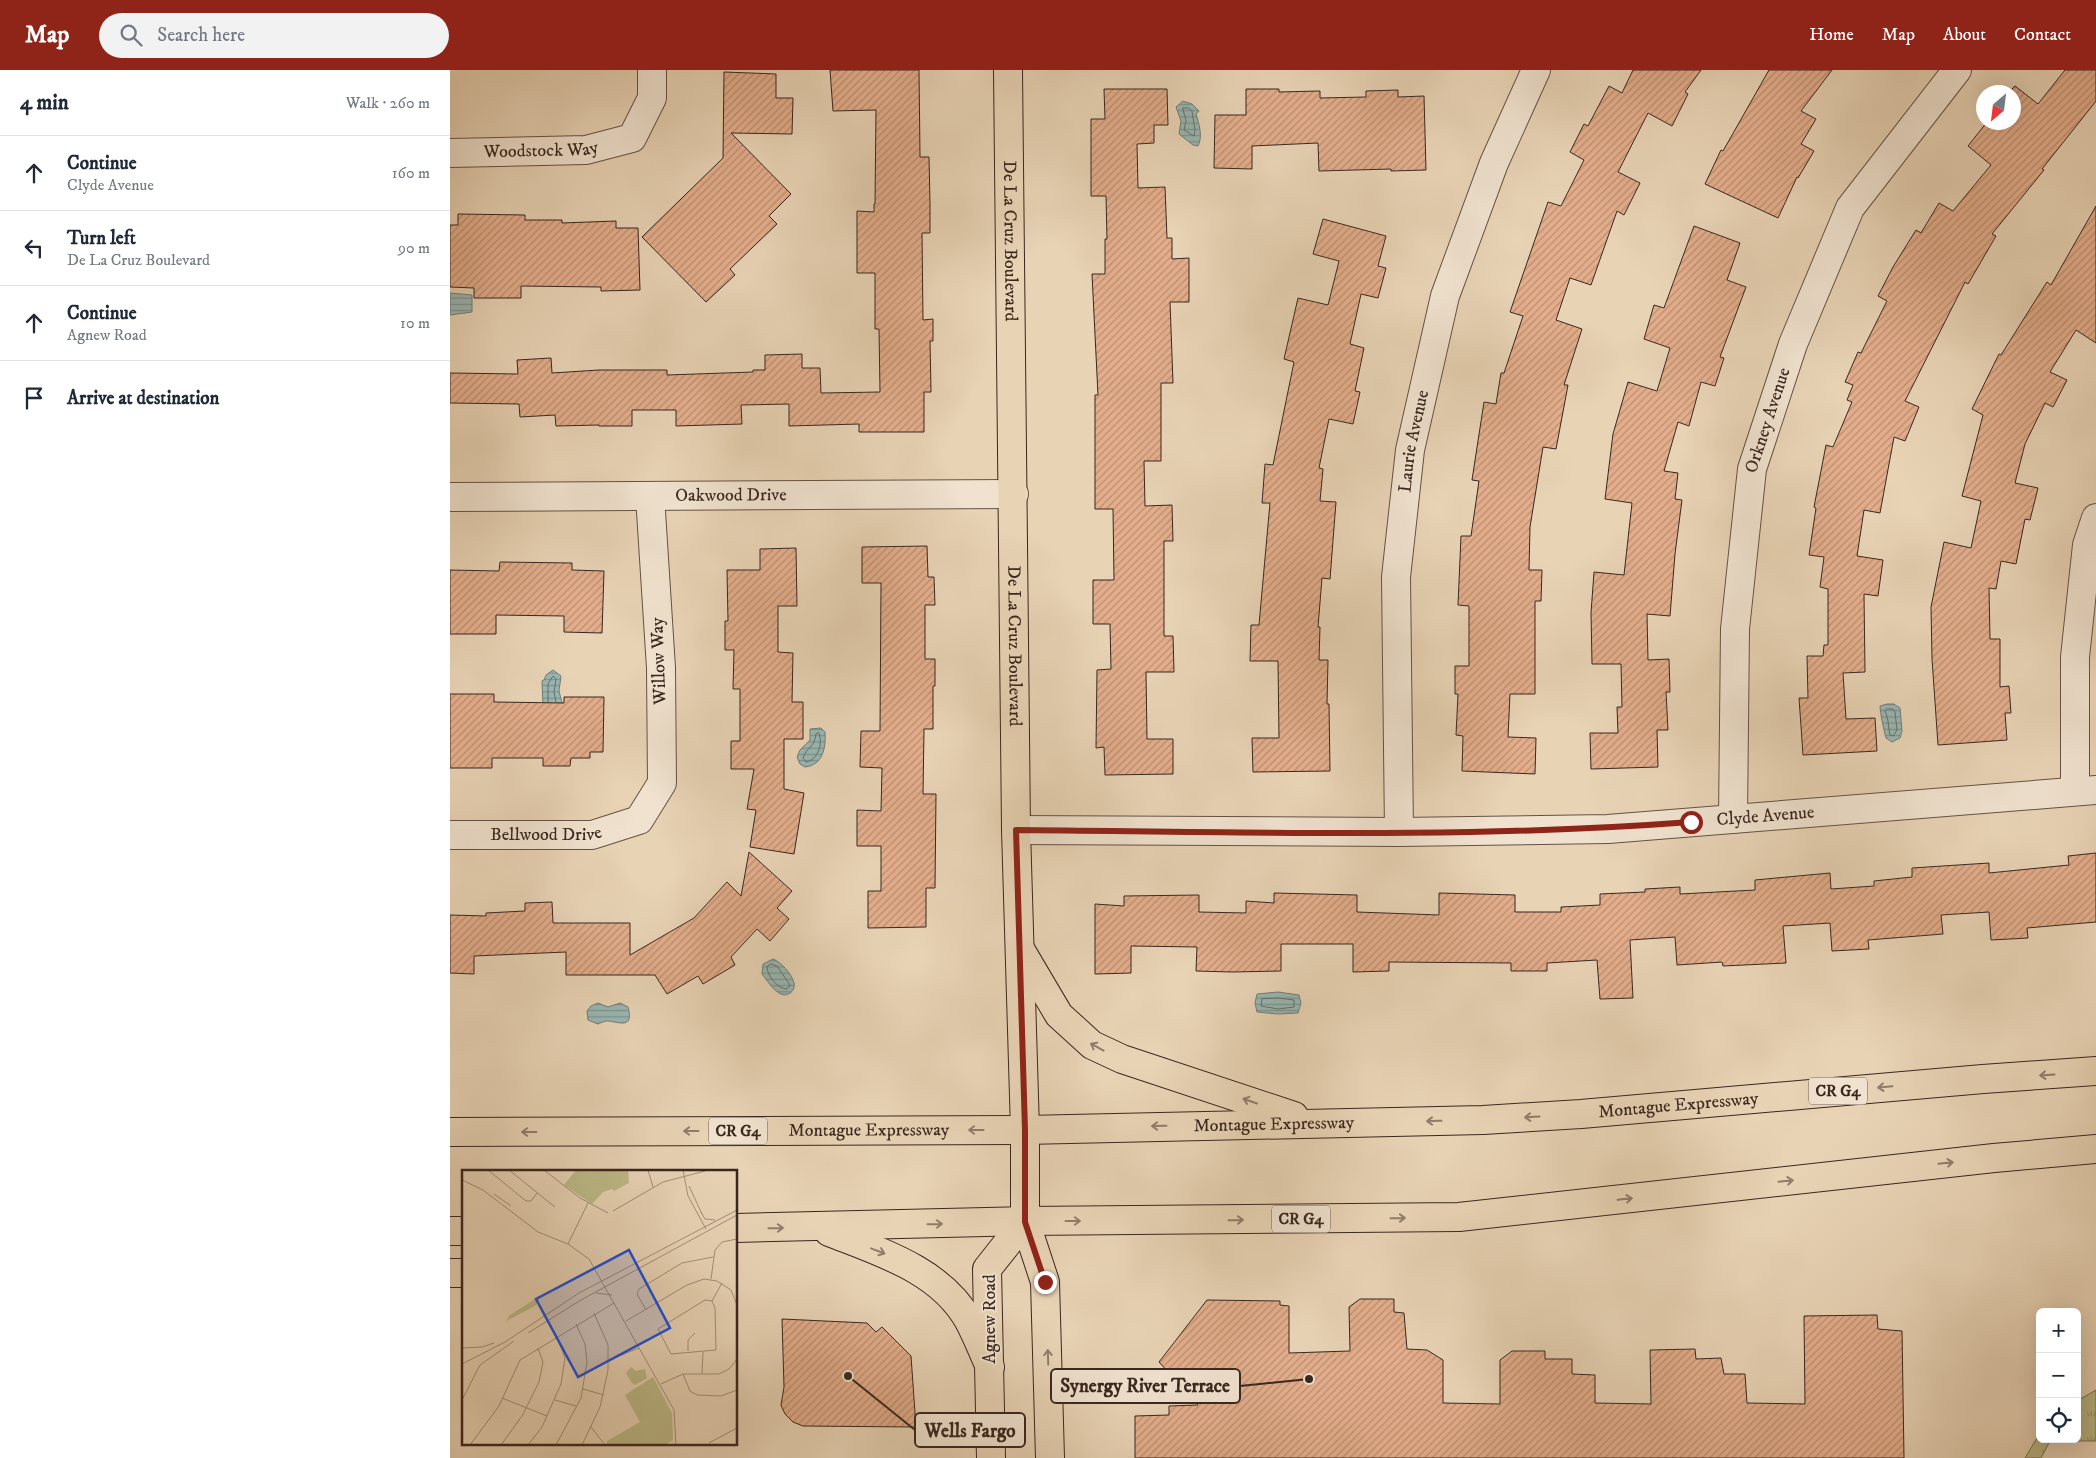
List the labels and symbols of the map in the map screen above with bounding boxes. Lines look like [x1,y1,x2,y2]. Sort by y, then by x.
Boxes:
north arrow [1976,85,2021,130]
street label: Woodstock Way [482,136,601,163]
street label: De La Cruz Boulevard [998,160,1022,322]
street label: Orkney Avenue [1740,365,1795,476]
street label: Laurie Avenue [1394,388,1434,494]
street label: Oakwood Drive [675,484,787,507]
street label: De La Cruz Boulevard [1002,565,1026,727]
street label: Willow Way [646,616,672,706]
street label: Clyde Avenue [1716,802,1815,831]
route start [1680,811,1703,834]
street label: Bellwood Drive [490,822,605,846]
one-way arrow [1090,1041,1105,1051]
one-way arrow [2040,1070,2056,1079]
road number: CR G4 [1809,1078,1867,1104]
one-way arrow [1878,1083,1894,1092]
street label: Montague Expressway [1597,1088,1760,1123]
one-way arrow [1242,1096,1258,1106]
street label: Montague Expressway [1193,1112,1355,1137]
one-way arrow [1524,1112,1540,1121]
one-way arrow [1426,1116,1442,1125]
road number: CR G4 [709,1118,767,1144]
street label: Montague Expressway [789,1119,950,1142]
one-way arrow [1151,1121,1167,1131]
one-way arrow [969,1125,985,1135]
one-way arrow [684,1126,700,1136]
one-way arrow [521,1127,538,1137]
one-way arrow [1937,1158,1953,1168]
inset map [462,1170,738,1446]
one-way arrow [1778,1176,1794,1186]
one-way arrow [1617,1194,1633,1204]
road number: CR G4 [1272,1206,1330,1232]
one-way arrow [1390,1213,1406,1223]
one-way arrow [1228,1215,1244,1224]
one-way arrow [1065,1216,1081,1226]
one-way arrow [926,1219,942,1229]
one-way arrow [768,1223,784,1233]
one-way arrow [869,1247,885,1256]
route end [1034,1271,1057,1294]
street label: Agnew Road [979,1274,1001,1364]
one-way arrow [1043,1349,1052,1365]
callout: Synergy River Terrace [1051,1369,1240,1403]
text: Synergy River Terrace [1060,1375,1230,1398]
callout: Wells Fargo [915,1413,1025,1447]
text: Wells Fargo [924,1420,1015,1443]

